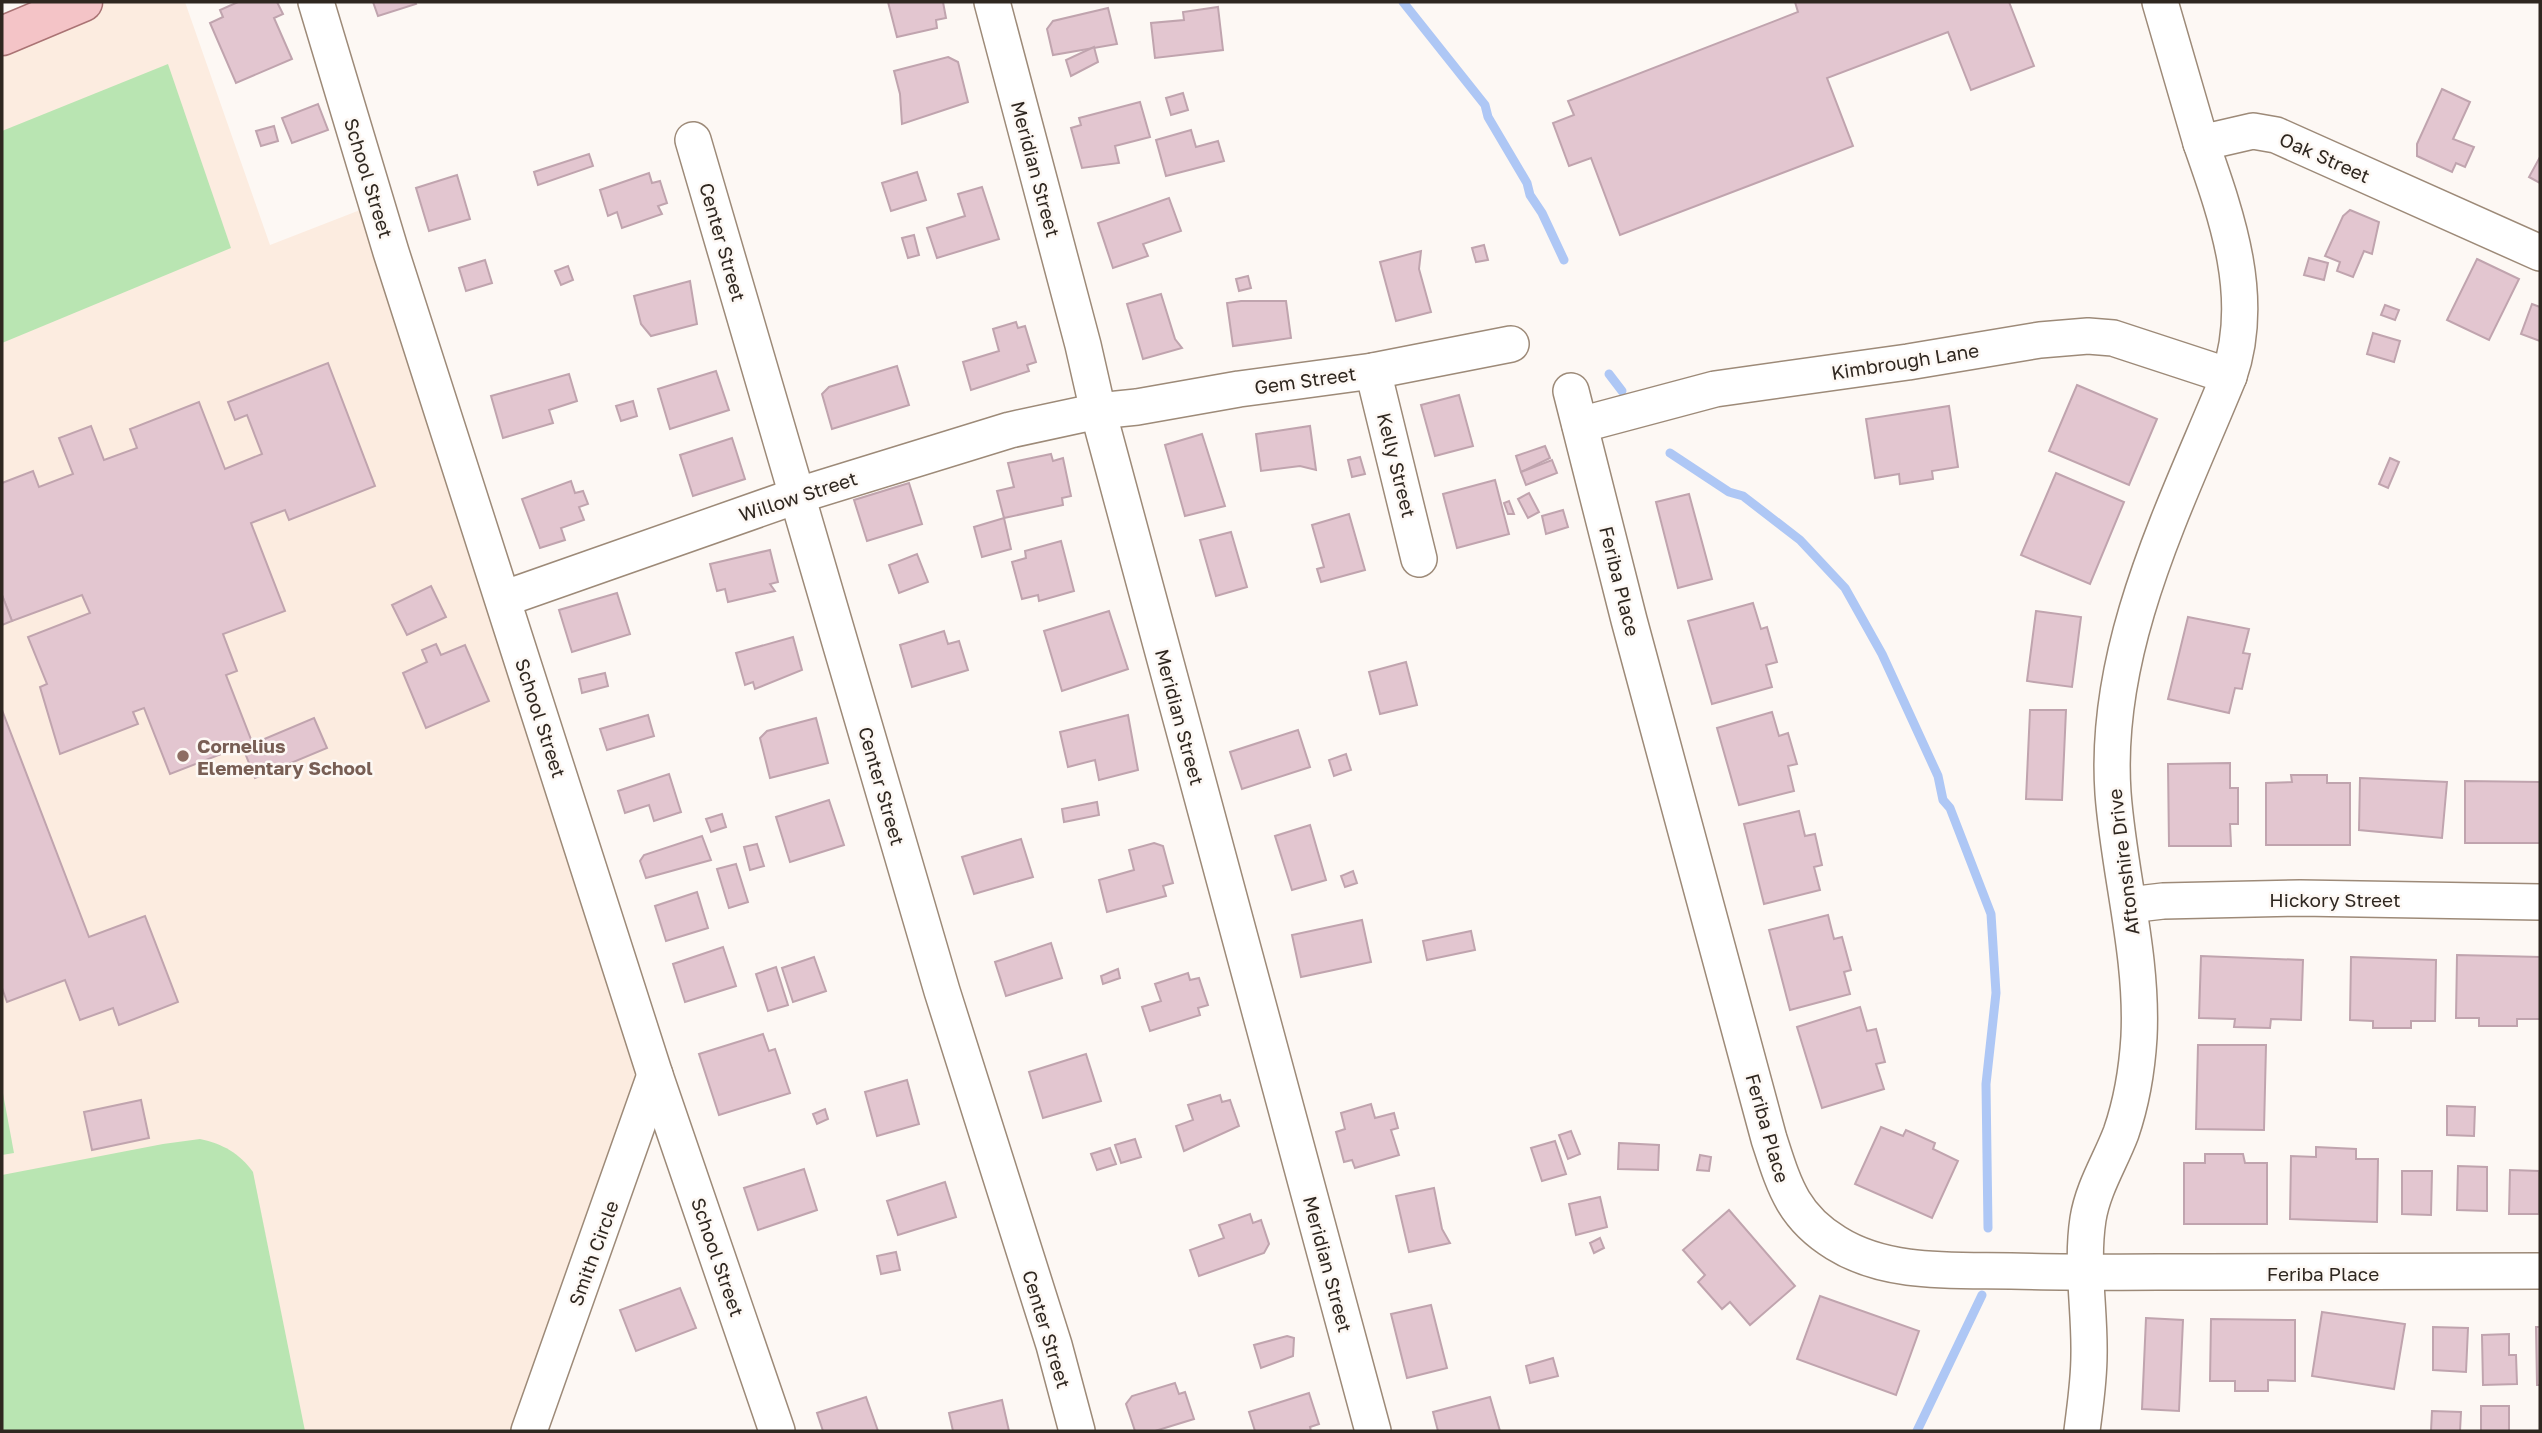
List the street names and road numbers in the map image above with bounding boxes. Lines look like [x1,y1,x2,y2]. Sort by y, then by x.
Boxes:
street label: Meridian Street [1007,98,1065,240]
street label: School Street [340,115,398,241]
street label: Oak Street [2276,127,2374,187]
street label: Center Street [695,180,751,304]
street label: Kimbrough Lane [1829,338,1981,384]
street label: Gem Street [1253,361,1357,399]
street label: Kelly Street [1373,410,1421,520]
street label: Willow Street [736,466,860,526]
street label: Feriba Place [1595,524,1645,638]
street label: Meridian Street [1151,646,1209,788]
street label: School Street [511,655,571,781]
street label: Center Street [854,724,910,848]
street label: Aftonshire Drive [2103,788,2143,936]
street label: Hickory Street [2269,888,2401,911]
street label: Feriba Place [1741,1071,1795,1185]
street label: Meridian Street [1299,1193,1357,1335]
street label: School Street [687,1195,749,1319]
street label: Smith Circle [563,1197,623,1309]
street label: Feriba Place [2267,1262,2379,1285]
street label: Center Street [1018,1267,1076,1391]

